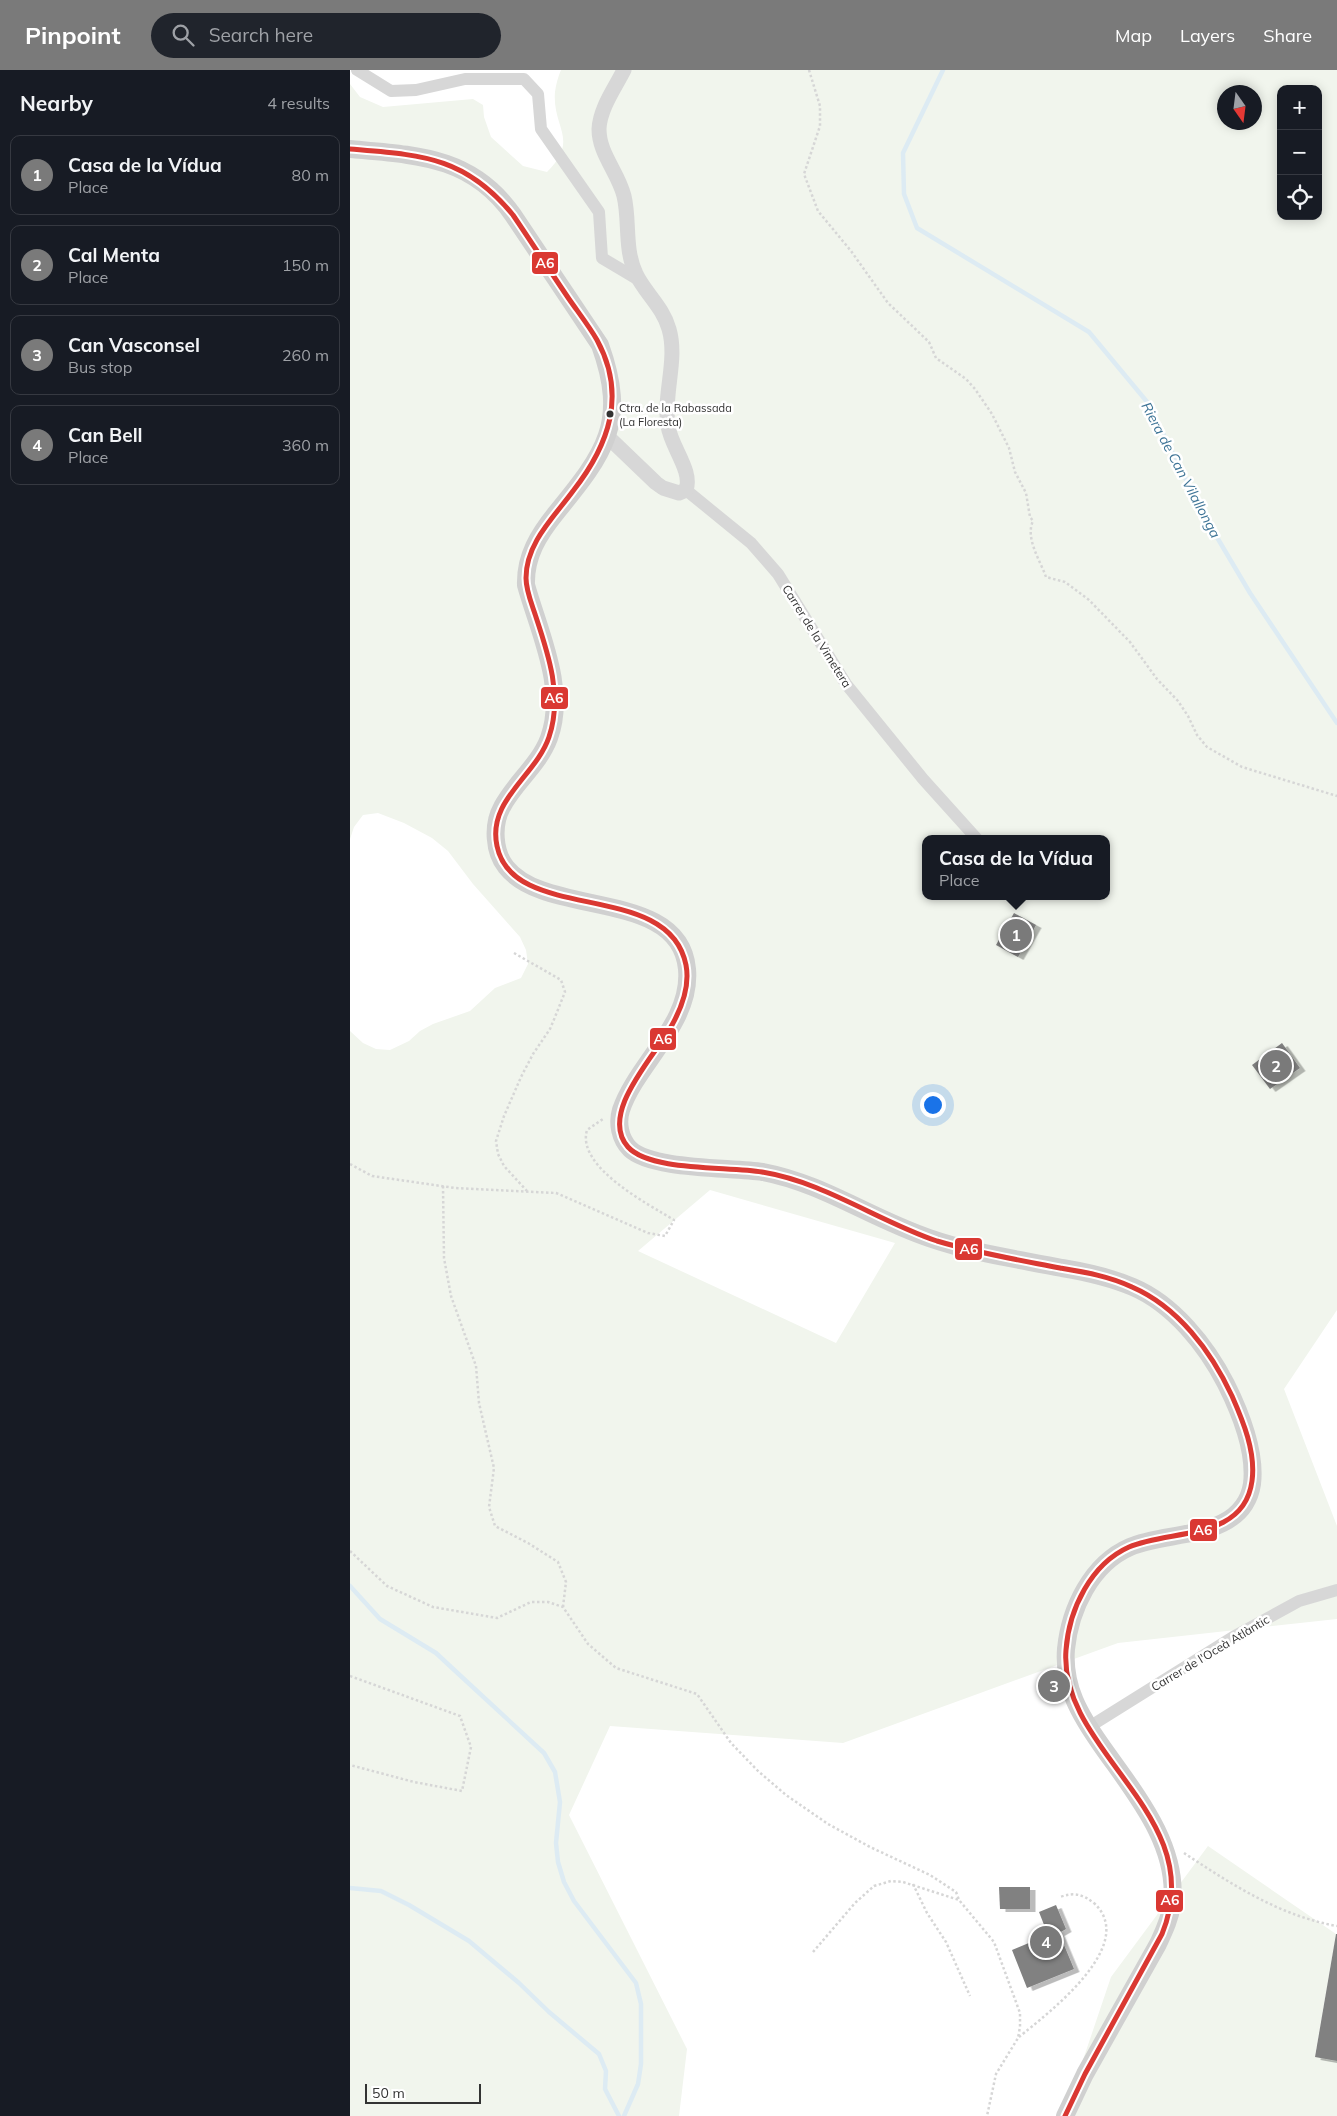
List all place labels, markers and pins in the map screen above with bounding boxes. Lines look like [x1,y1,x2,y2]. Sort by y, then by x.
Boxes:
place label: Ctra. de la Rabassada (La Floresta) [619,401,732,429]
marker: Ctra. de la Rabassada (La Floresta) [605,409,615,419]
pin: 1 [1000,916,1032,954]
pin: 2 [1260,1047,1292,1085]
pin: 3 [1038,1667,1070,1705]
pin: 4 [1030,1923,1062,1961]

